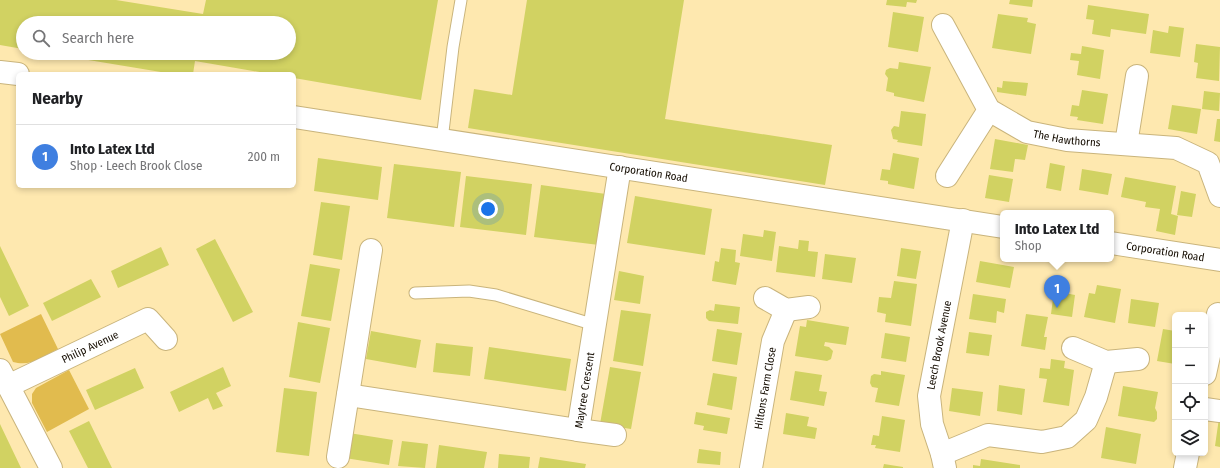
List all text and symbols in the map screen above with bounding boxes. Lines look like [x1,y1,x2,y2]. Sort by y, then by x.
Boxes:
search box [16,16,296,60]
icon: search [30,27,52,49]
text: Search here [62,29,134,47]
text: Nearby [32,88,83,109]
street label: The Hawthorns [1032,127,1101,149]
text: Into Latex Ltd [70,140,155,158]
text: 1 [42,149,48,164]
text: 200 m [248,149,280,164]
text: Shop · Leech Brook Close [70,158,202,173]
street label: Corporation Road [609,160,689,185]
your location [478,199,498,219]
popup [1000,210,1114,262]
text: Into Latex Ltd [1015,220,1099,238]
text: Shop [1015,238,1042,253]
street label: Corporation Road [1125,239,1205,264]
pin: 1 [1044,275,1070,308]
street label: Leech Brook Avenue [924,299,954,391]
map controls [1172,312,1208,456]
button: + [1172,312,1208,348]
street label: Philip Avenue [60,328,121,366]
street label: Hiltons Farm Close [752,346,779,430]
button: − [1172,348,1208,384]
street label: Maytree Crescent [572,351,597,429]
button: locate [1172,384,1208,420]
button: layers [1172,420,1208,456]

